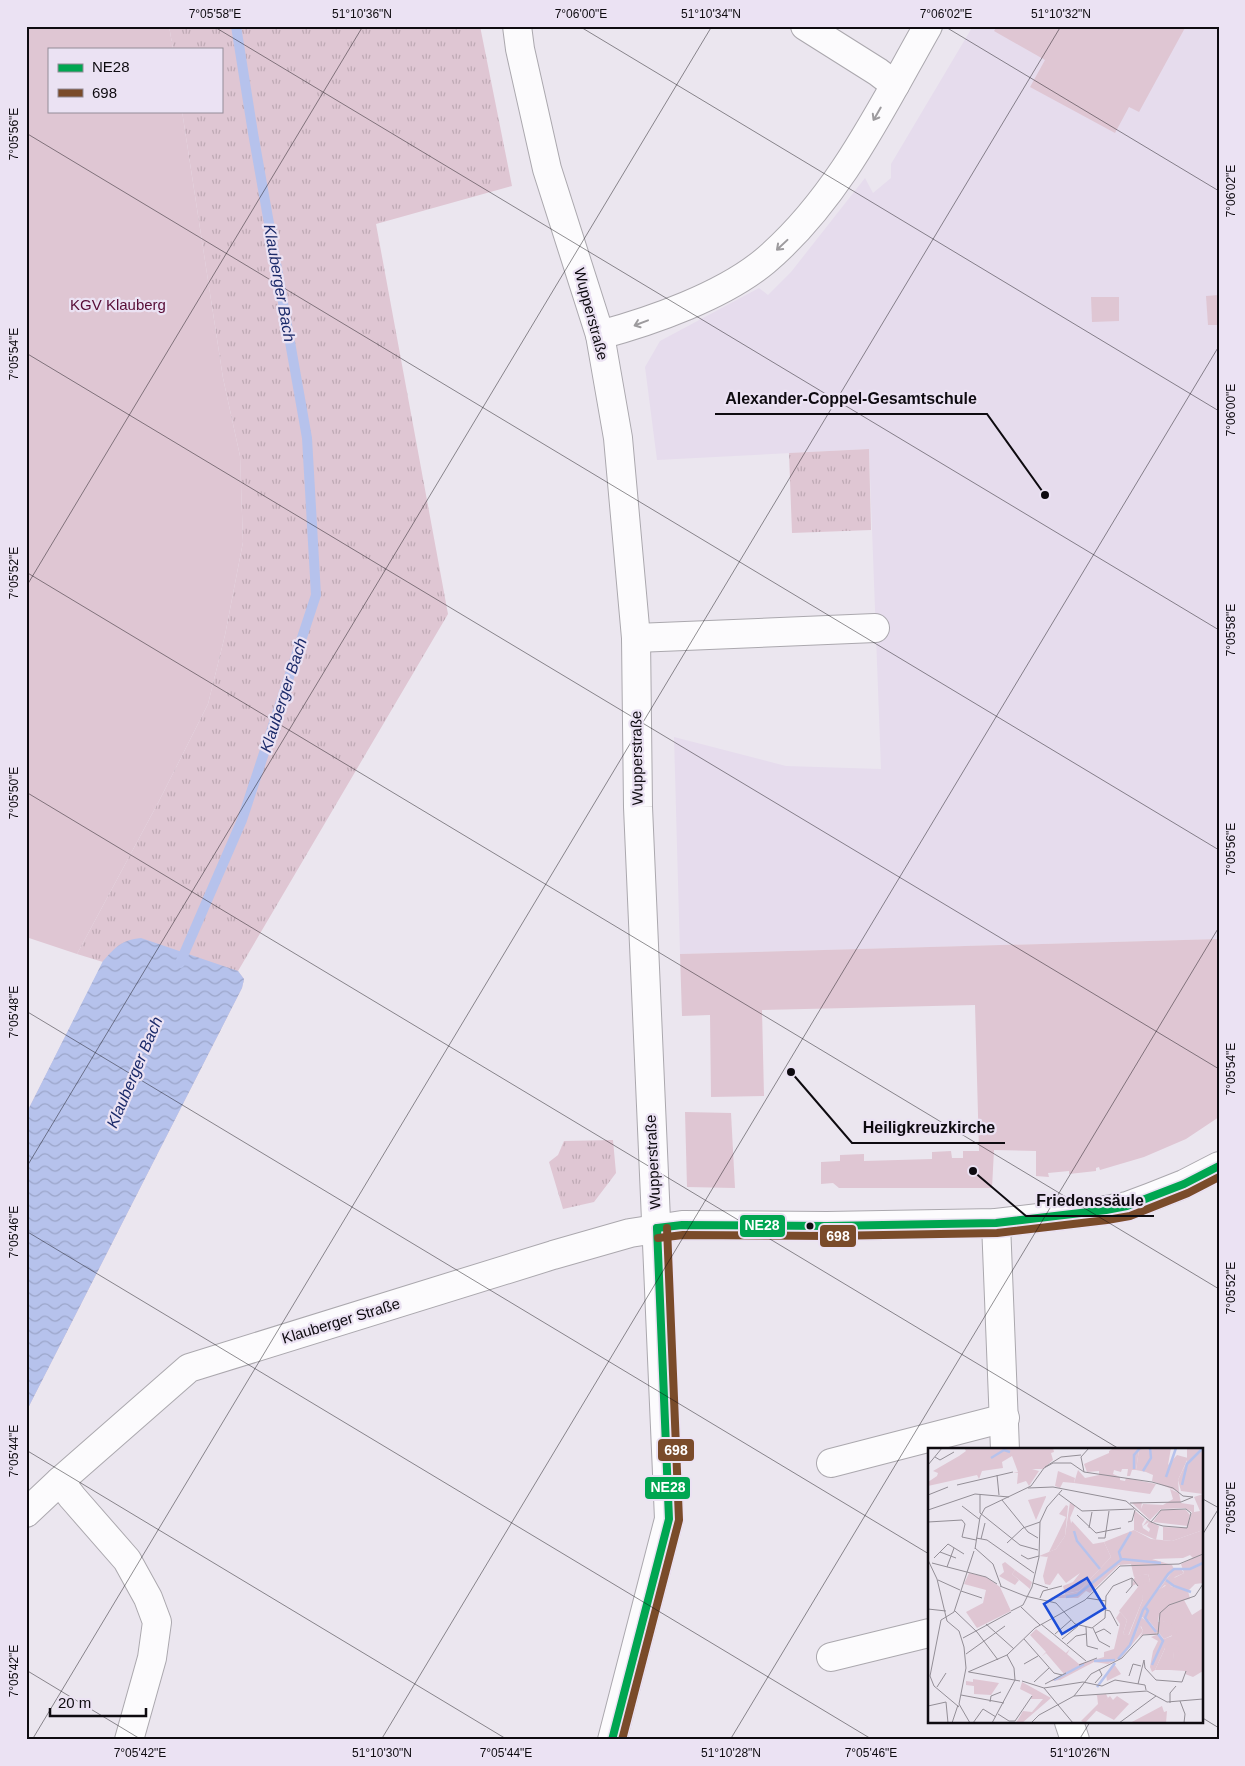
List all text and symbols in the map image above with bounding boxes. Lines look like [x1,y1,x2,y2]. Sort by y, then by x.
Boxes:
text: 7°05'58"E [189,7,241,21]
text: 51°10'36"N [332,7,392,21]
text: 7°06'00"E [555,7,607,21]
text: 51°10'34"N [681,7,741,21]
text: 7°06'02"E [920,7,972,21]
text: 51°10'32"N [1031,7,1091,21]
legend [48,48,222,112]
text: NE28 [92,58,130,75]
text: 698 [92,84,117,101]
one-way arrow [872,107,882,121]
text: 7°05'56"E [7,108,21,160]
text: 7°06'02"E [1224,165,1238,217]
water label: Klauberger Bach [261,223,298,343]
one-way arrow [775,239,788,251]
street label: Wupperstraße [571,266,612,362]
park label: KGV Klauberg [70,296,166,313]
one-way arrow [634,319,649,328]
text: 7°05'54"E [7,328,21,380]
callout: Alexander-Coppel-Gesamtschule [715,383,987,414]
text: 7°06'00"E [1224,384,1238,436]
text: Alexander-Coppel-Gesamtschule [725,390,977,407]
text: 7°05'52"E [7,547,21,599]
text: 7°05'58"E [1224,604,1238,656]
water label: Klauberger Bach [257,636,310,754]
street label: Wupperstraße [627,710,646,806]
text: 7°05'50"E [7,767,21,819]
text: 7°05'56"E [1224,823,1238,875]
text: 7°05'48"E [7,986,21,1038]
water label: Klauberger Bach [103,1014,166,1130]
text: 7°05'54"E [1224,1043,1238,1095]
callout: Heiligkreuzkirche [852,1112,1005,1143]
street label: Wupperstraße [642,1114,663,1210]
text: Heiligkreuzkirche [863,1119,995,1136]
callout: Friedenssäule [1026,1185,1154,1216]
text: Friedenssäule [1036,1192,1144,1209]
text: 7°05'46"E [7,1206,21,1258]
line badge: NE28 [739,1214,786,1238]
text: NE28 [744,1217,780,1233]
unlabelled marker [805,1221,815,1231]
line badge: 698 [819,1224,857,1248]
text: 698 [826,1228,850,1244]
text: 7°05'52"E [1224,1262,1238,1314]
street label: Klauberger Straße [280,1294,402,1347]
text: 7°05'44"E [7,1425,21,1477]
line badge: 698 [657,1438,695,1462]
text: 698 [664,1442,688,1458]
inset map [928,1448,1202,1724]
line badge: NE28 [644,1476,691,1500]
text: NE28 [650,1479,686,1495]
text: 7°05'50"E [1224,1482,1238,1534]
text: 7°05'42"E [7,1645,21,1697]
scale bar [50,1686,146,1718]
text: 20 m [58,1694,91,1711]
text: 7°05'42"E [114,1746,166,1760]
text: 51°10'30"N [352,1746,412,1760]
text: 7°05'44"E [480,1746,532,1760]
text: 51°10'28"N [701,1746,761,1760]
text: 7°05'46"E [845,1746,897,1760]
text: 51°10'26"N [1050,1746,1110,1760]

